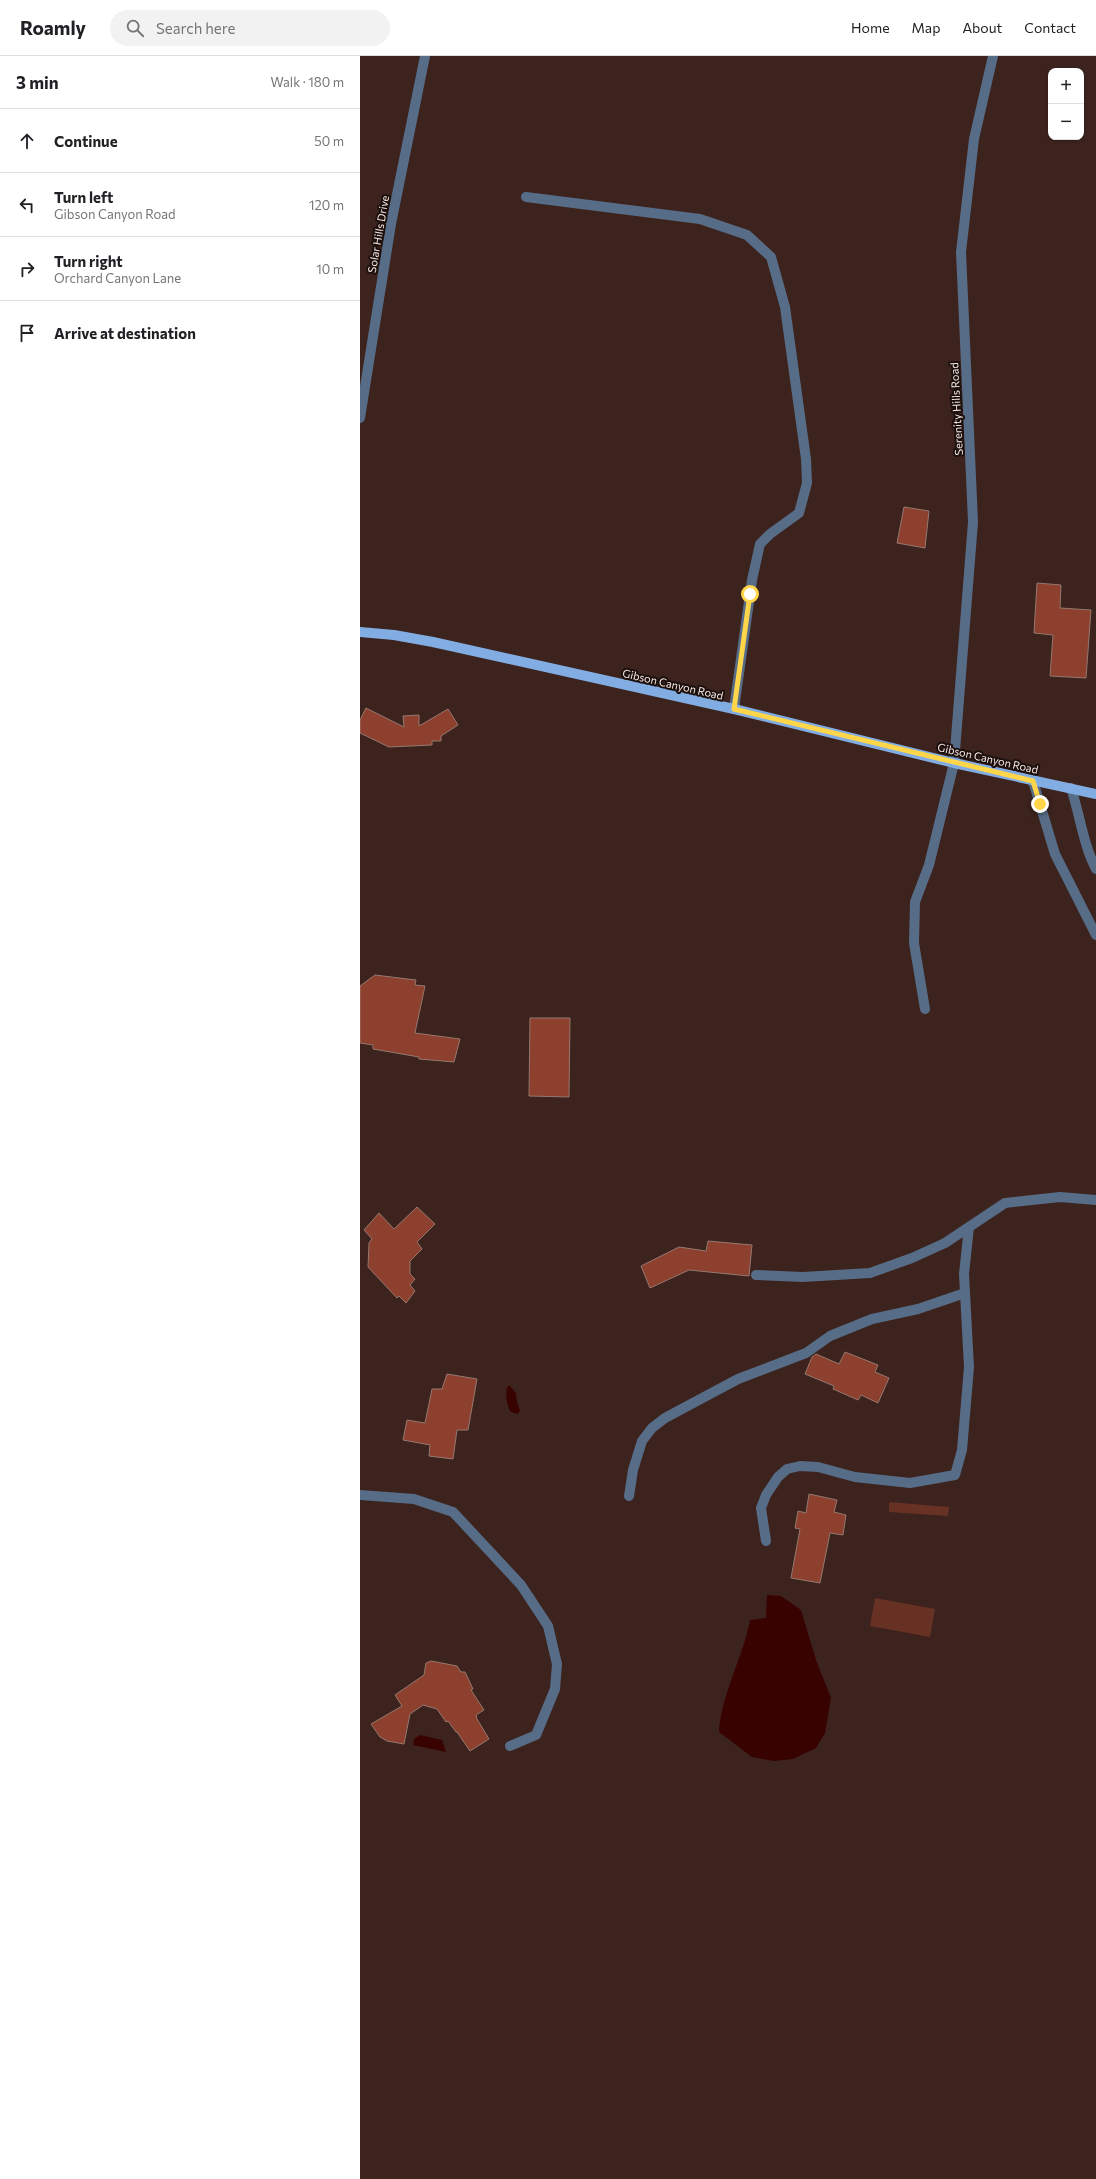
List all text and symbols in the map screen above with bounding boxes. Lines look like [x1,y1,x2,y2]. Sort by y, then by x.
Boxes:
search box [110,10,390,46]
text: Roamly [20,16,86,39]
icon: search [124,17,146,39]
text: Search here [156,19,235,37]
text: Home [851,19,890,36]
text: Map [912,19,940,36]
text: About [962,19,1002,36]
text: Contact [1024,19,1076,36]
map controls [1048,68,1084,140]
button: + [1048,68,1084,104]
text: 3 min [16,72,59,93]
text: Walk · 180 m [270,74,344,90]
button: − [1048,104,1084,140]
icon: ahead [16,130,38,152]
text: Continue [54,132,118,150]
text: 50 m [314,133,344,149]
text: Turn left [54,188,113,206]
icon: left [16,194,38,216]
street label: Solar Hills Drive [365,194,391,274]
text: 120 m [309,197,344,213]
text: Gibson Canyon Road [54,206,176,222]
text: Turn right [54,252,123,270]
icon: right [16,258,38,280]
text: 10 m [316,261,344,277]
text: Orchard Canyon Lane [54,270,181,286]
icon: arrive [16,322,38,344]
text: Arrive at destination [54,324,196,342]
street label: Serenity Hills Road [947,362,965,456]
route start [741,585,759,603]
street label: Gibson Canyon Road [621,666,725,702]
street label: Gibson Canyon Road [936,740,1040,776]
route end [1031,795,1049,813]

